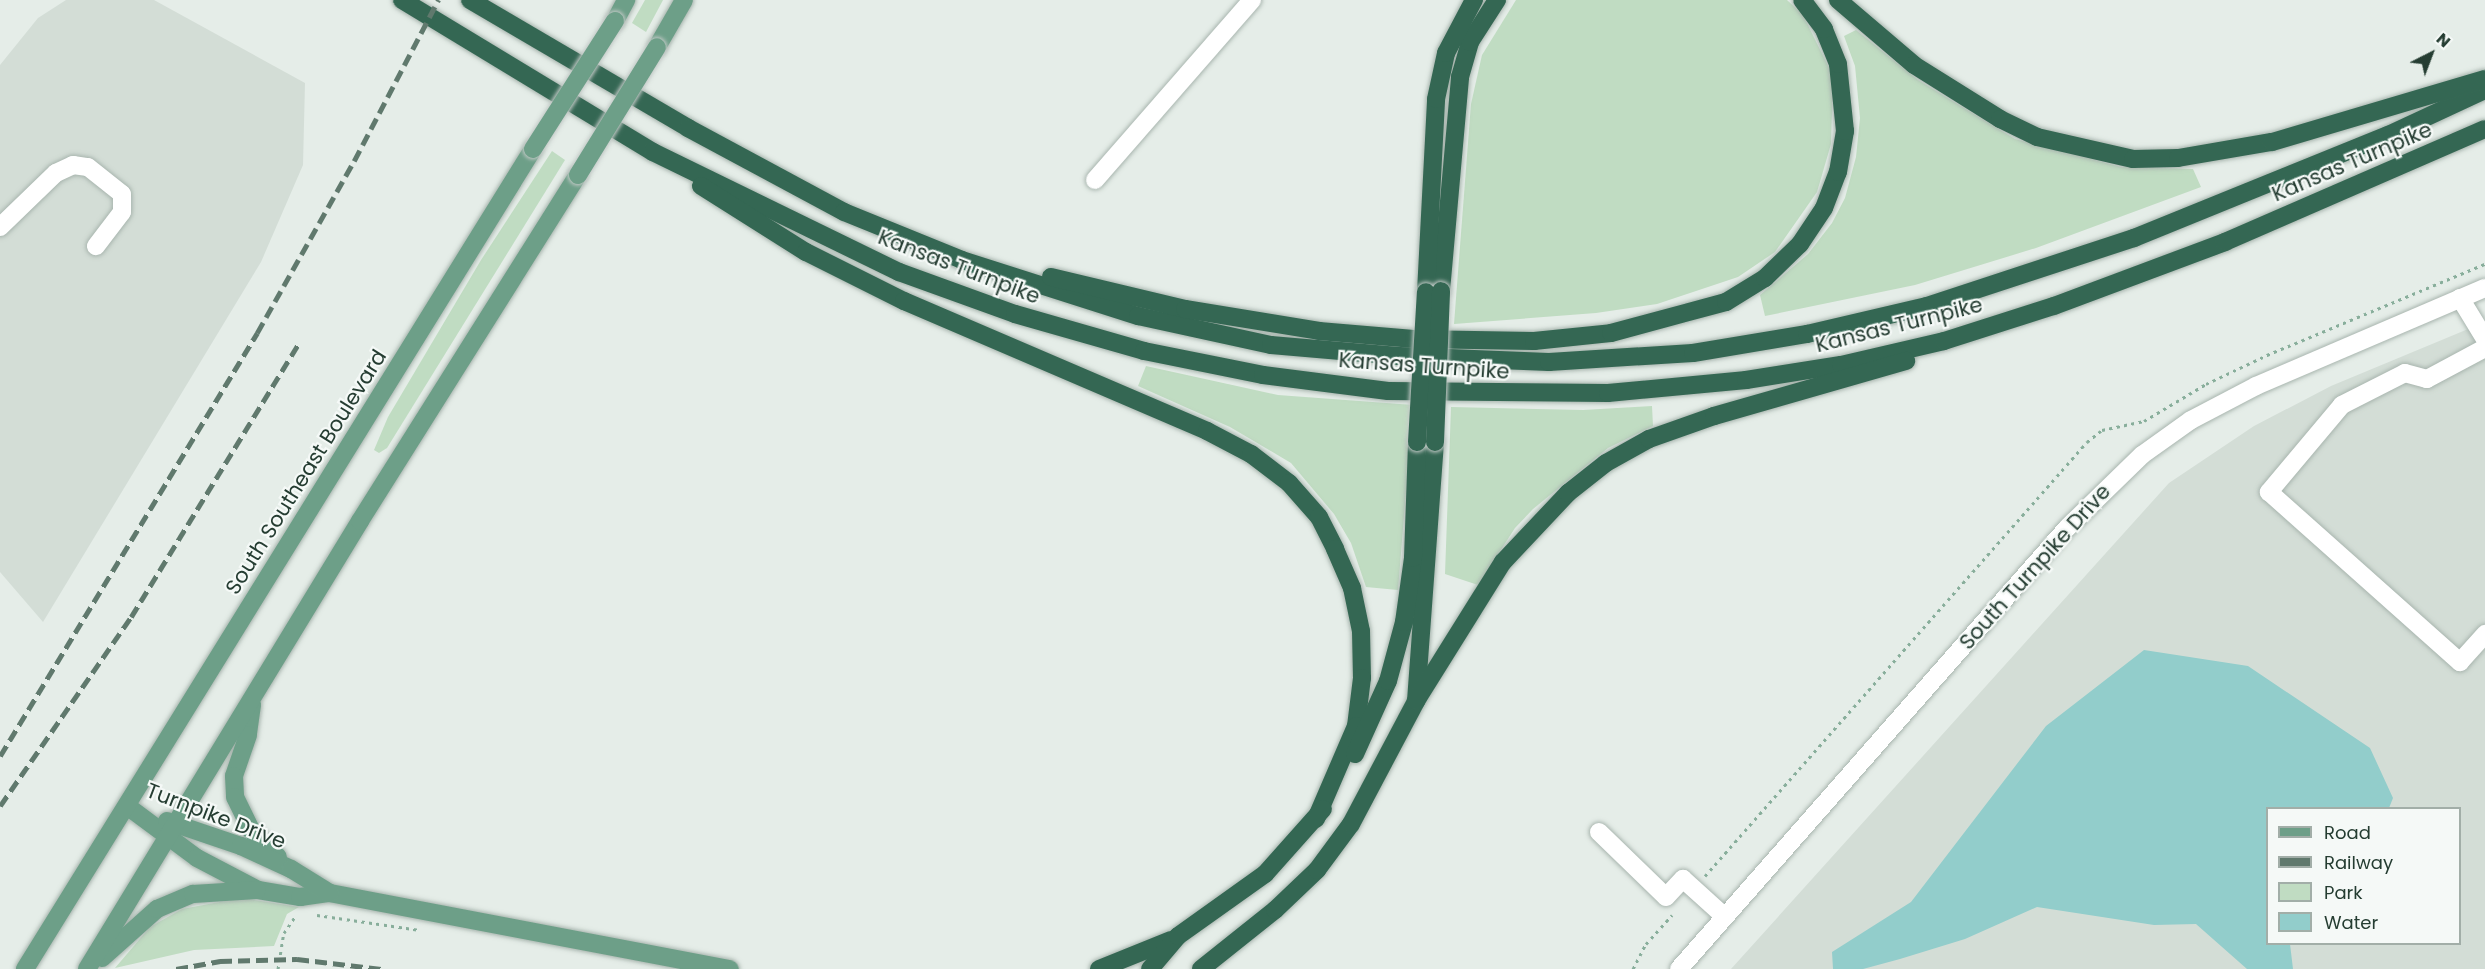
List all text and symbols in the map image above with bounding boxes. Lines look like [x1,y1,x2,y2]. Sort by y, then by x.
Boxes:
north arrow [2401,24,2461,84]
text: N [2431,28,2456,53]
street label: Kansas Turnpike [2268,117,2436,207]
street label: Kansas Turnpike [875,225,1043,309]
street label: Kansas Turnpike [1813,292,1985,358]
street label: South Southeast Boulevard [220,345,392,599]
street label: Kansas Turnpike [1338,347,1510,385]
street label: South Turnpike Drive [1954,479,2116,655]
street label: Turnpike Drive [143,778,289,854]
legend [2266,807,2461,945]
text: Road [2324,820,2371,845]
text: Railway [2324,850,2393,875]
text: Park [2324,880,2363,905]
text: Water [2324,910,2378,935]

